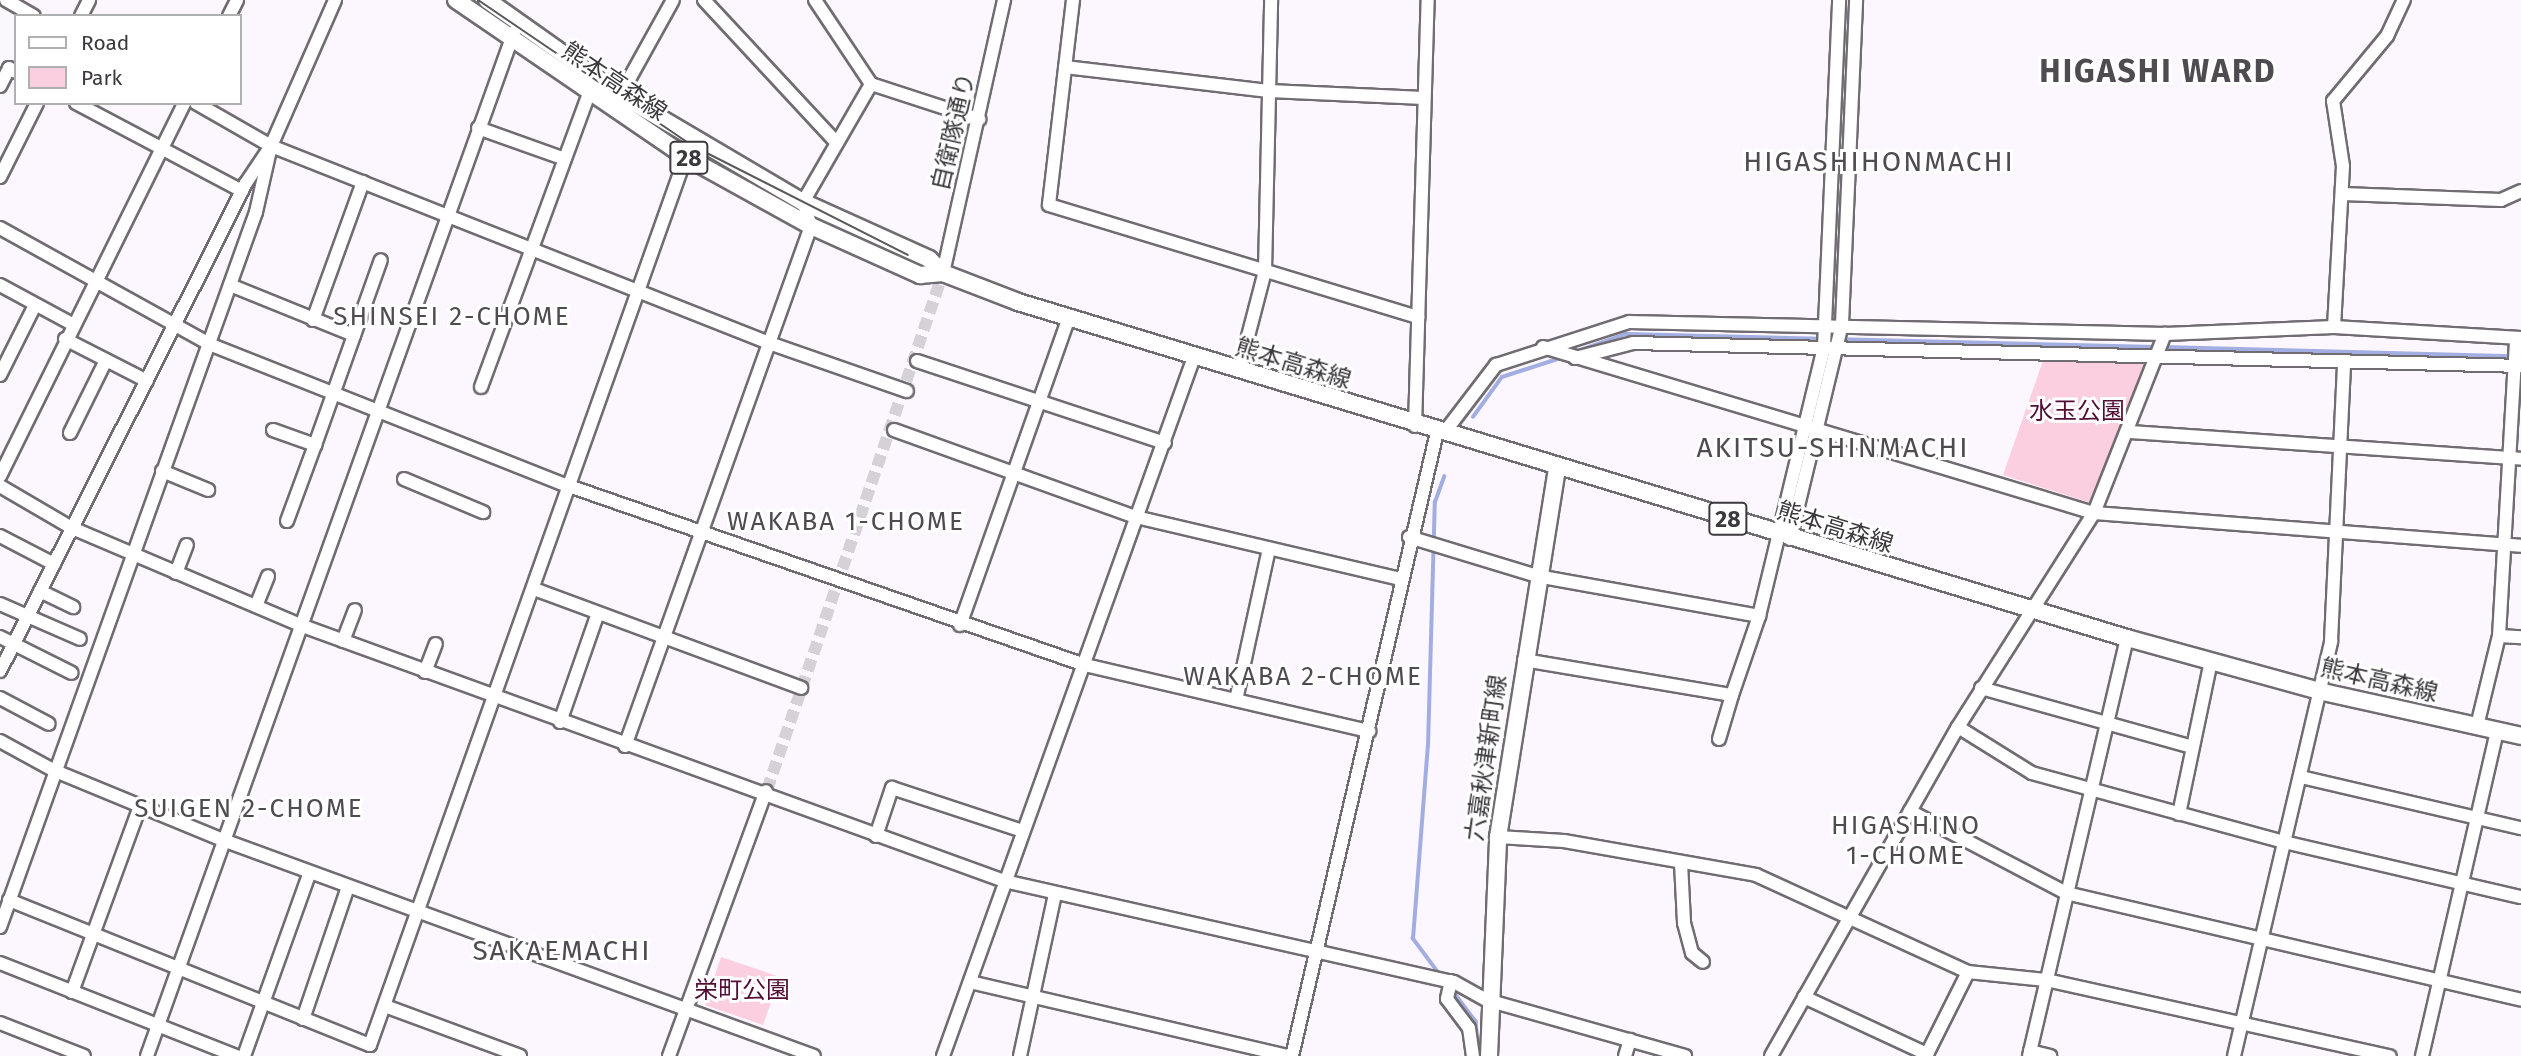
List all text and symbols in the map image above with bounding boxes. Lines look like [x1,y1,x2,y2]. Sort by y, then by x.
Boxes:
legend [14,14,242,105]
text: Road [81,30,129,56]
street label: 熊本高森線 [556,37,672,127]
district label: HIGASHI WARD [2041,52,2275,90]
text: Park [81,65,122,91]
street label: 自衛隊通り [926,70,982,194]
road number: 28 [668,139,710,178]
district label: HIGASHIHONMACHI [1745,145,2013,179]
district label: SHINSEI 2-CHOME [335,301,569,333]
street label: 熊本高森線 [1231,333,1355,395]
park label: 水玉公園 [2029,398,2125,426]
district label: AKITSU-SHINMACHI [1699,431,1967,465]
street label: 熊本高森線 [1773,497,1897,559]
road number: 28 [1707,499,1749,538]
district label: WAKABA 1-CHOME [729,506,963,538]
street label: 熊本高森線 [2317,653,2441,709]
district label: WAKABA 2-CHOME [1185,661,1421,693]
street label: 六嘉秋津新町線 [1461,673,1513,843]
district label: SUIGEN 2-CHOME [136,793,362,825]
district label: HIGASHINO 1-CHOME [1832,810,1980,872]
district label: SAKAEMACHI [474,934,650,968]
park label: 栄町公園 [694,977,790,1005]

